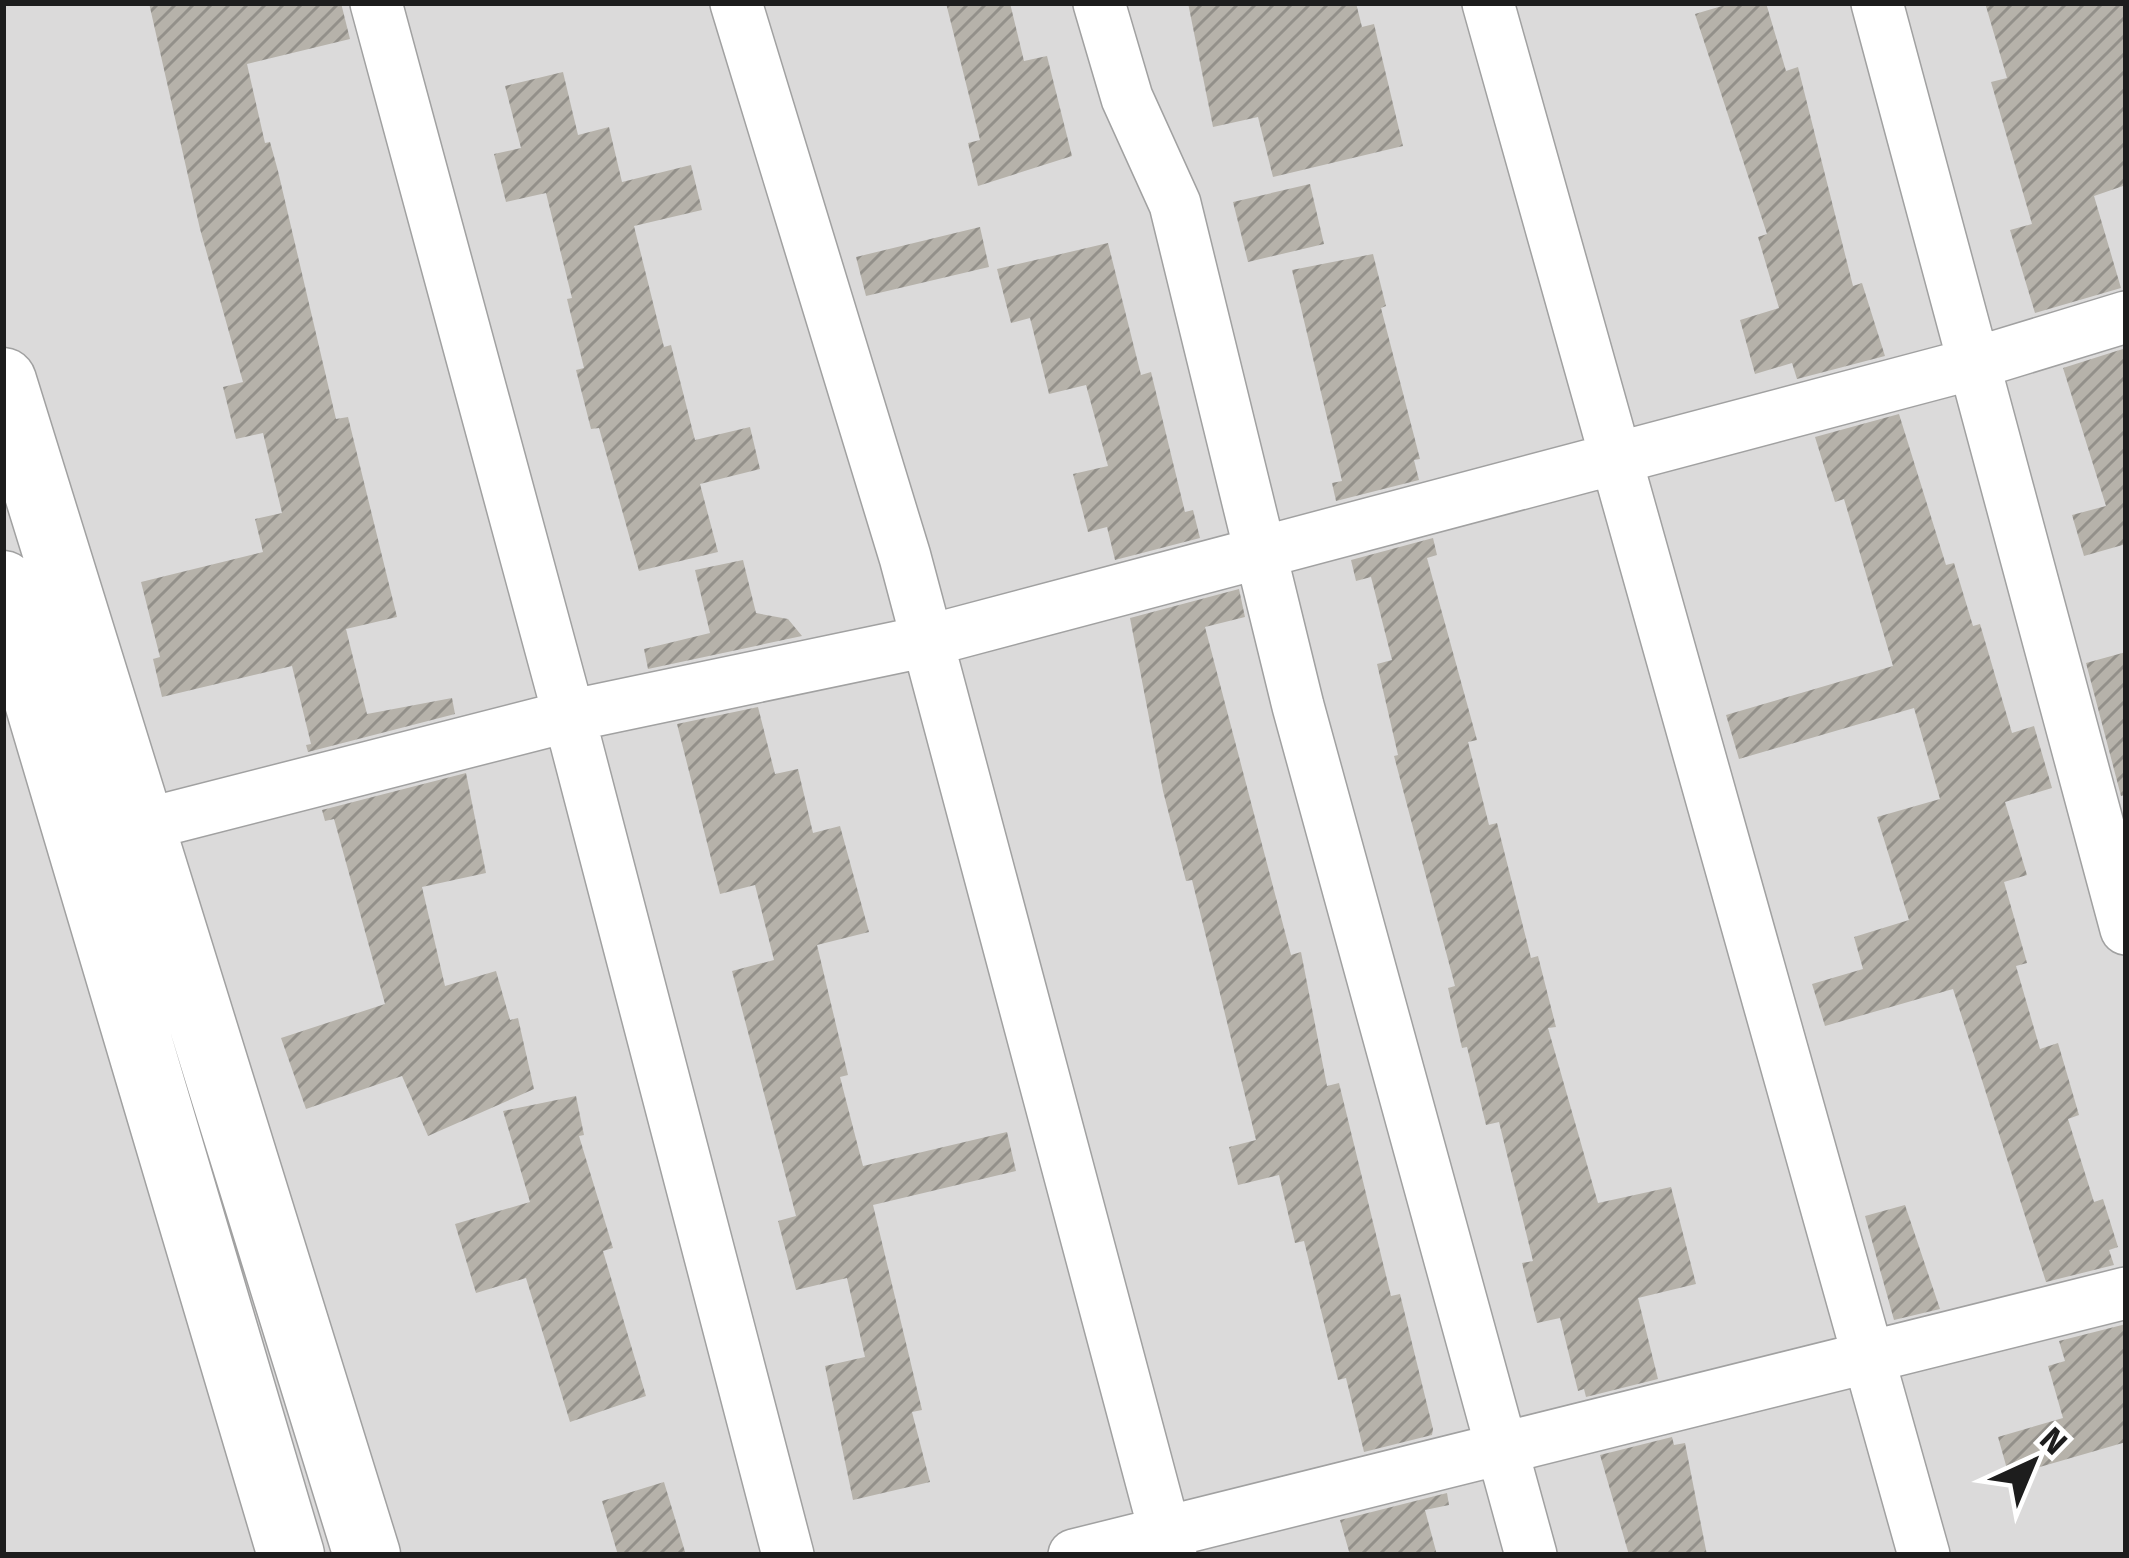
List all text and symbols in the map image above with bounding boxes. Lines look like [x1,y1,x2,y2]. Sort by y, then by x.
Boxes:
north arrow [1973,1402,2093,1522]
text: N [2031,1419,2075,1463]

